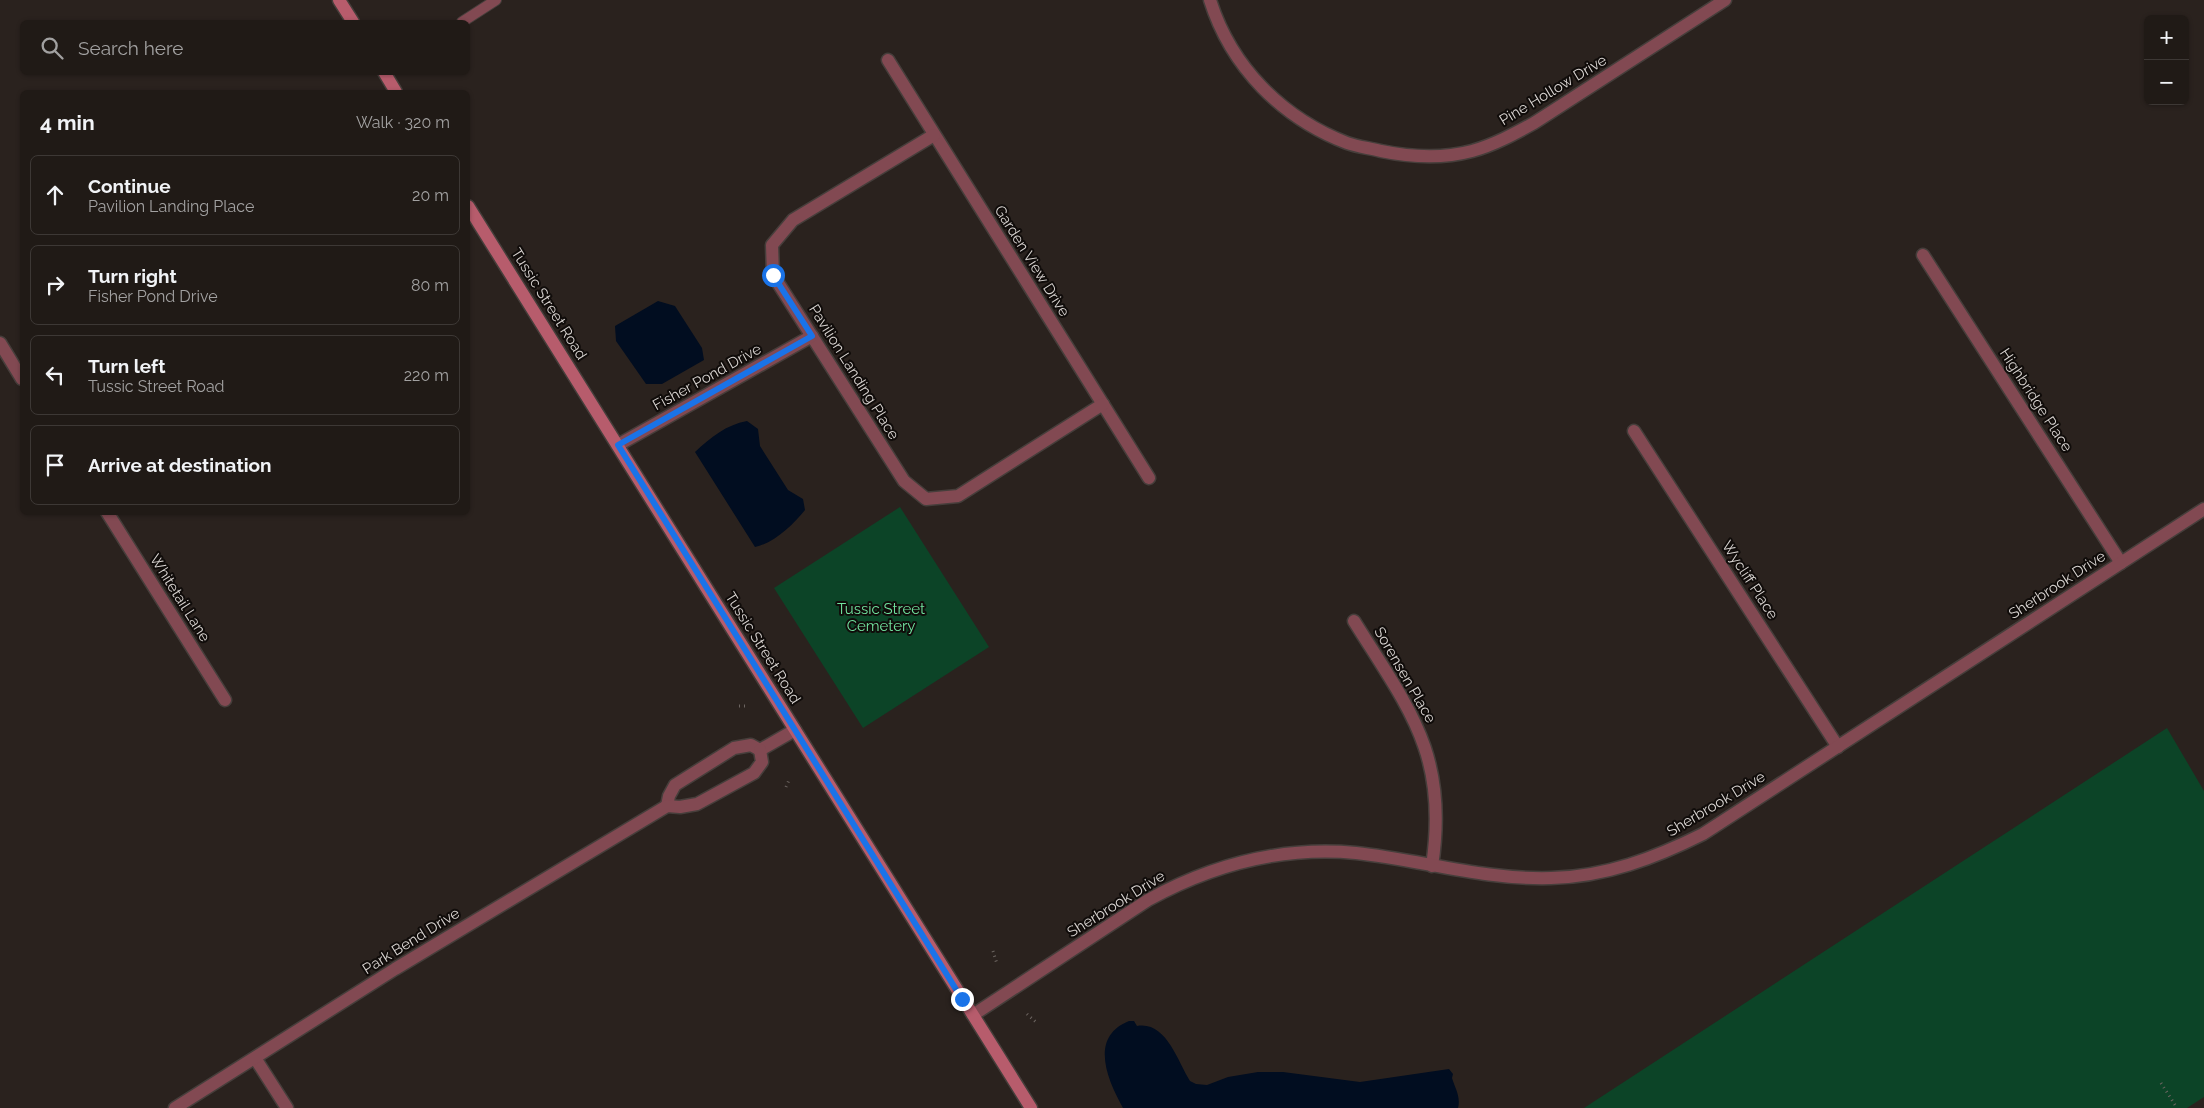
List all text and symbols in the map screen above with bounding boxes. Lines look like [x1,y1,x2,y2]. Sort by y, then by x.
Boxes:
map controls [2144,15,2189,105]
button: + [2144,15,2189,60]
search box [20,20,470,75]
icon: search [38,34,66,62]
text: Search here [78,37,184,59]
street label: Pine Hollow Drive [1496,51,1610,129]
button: − [2144,60,2189,105]
text: 4 min [40,110,95,135]
text: Walk · 320 m [356,113,450,132]
text: Continue [88,175,171,197]
icon: ahead [41,181,69,209]
text: 20 m [412,186,449,205]
text: Pavilion Landing Place [88,197,254,216]
street label: Garden View Drive [991,202,1074,320]
street label: Tussic Street Road [507,245,591,363]
route start [762,264,785,287]
text: Turn right [88,265,177,287]
icon: right [41,271,69,299]
text: 80 m [411,276,449,295]
text: Fisher Pond Drive [88,287,218,306]
street label: Pavilion Landing Place [805,301,903,443]
street label: Fisher Pond Drive [650,340,765,414]
street label: Highbridge Place [1996,345,2076,455]
text: Turn left [88,355,165,377]
icon: left [41,361,69,389]
text: 220 m [404,366,449,385]
text: Tussic Street Road [88,377,225,396]
icon: arrive [41,451,69,479]
text: Arrive at destination [88,454,272,476]
street label: Wycliff Place [1718,537,1782,623]
street label: Sherbrook Drive [2005,547,2109,623]
street label: Whitetail Lane [146,551,214,645]
street label: Tussic Street Road [721,589,805,707]
park label: Tussic Street Cemetery [837,600,925,635]
street label: Sorensen Place [1370,624,1440,726]
street label: Sherbrook Drive [1664,767,1769,840]
street label: Sherbrook Drive [1064,867,1168,941]
street label: Park Bend Drive [359,904,463,978]
route end [951,988,974,1011]

